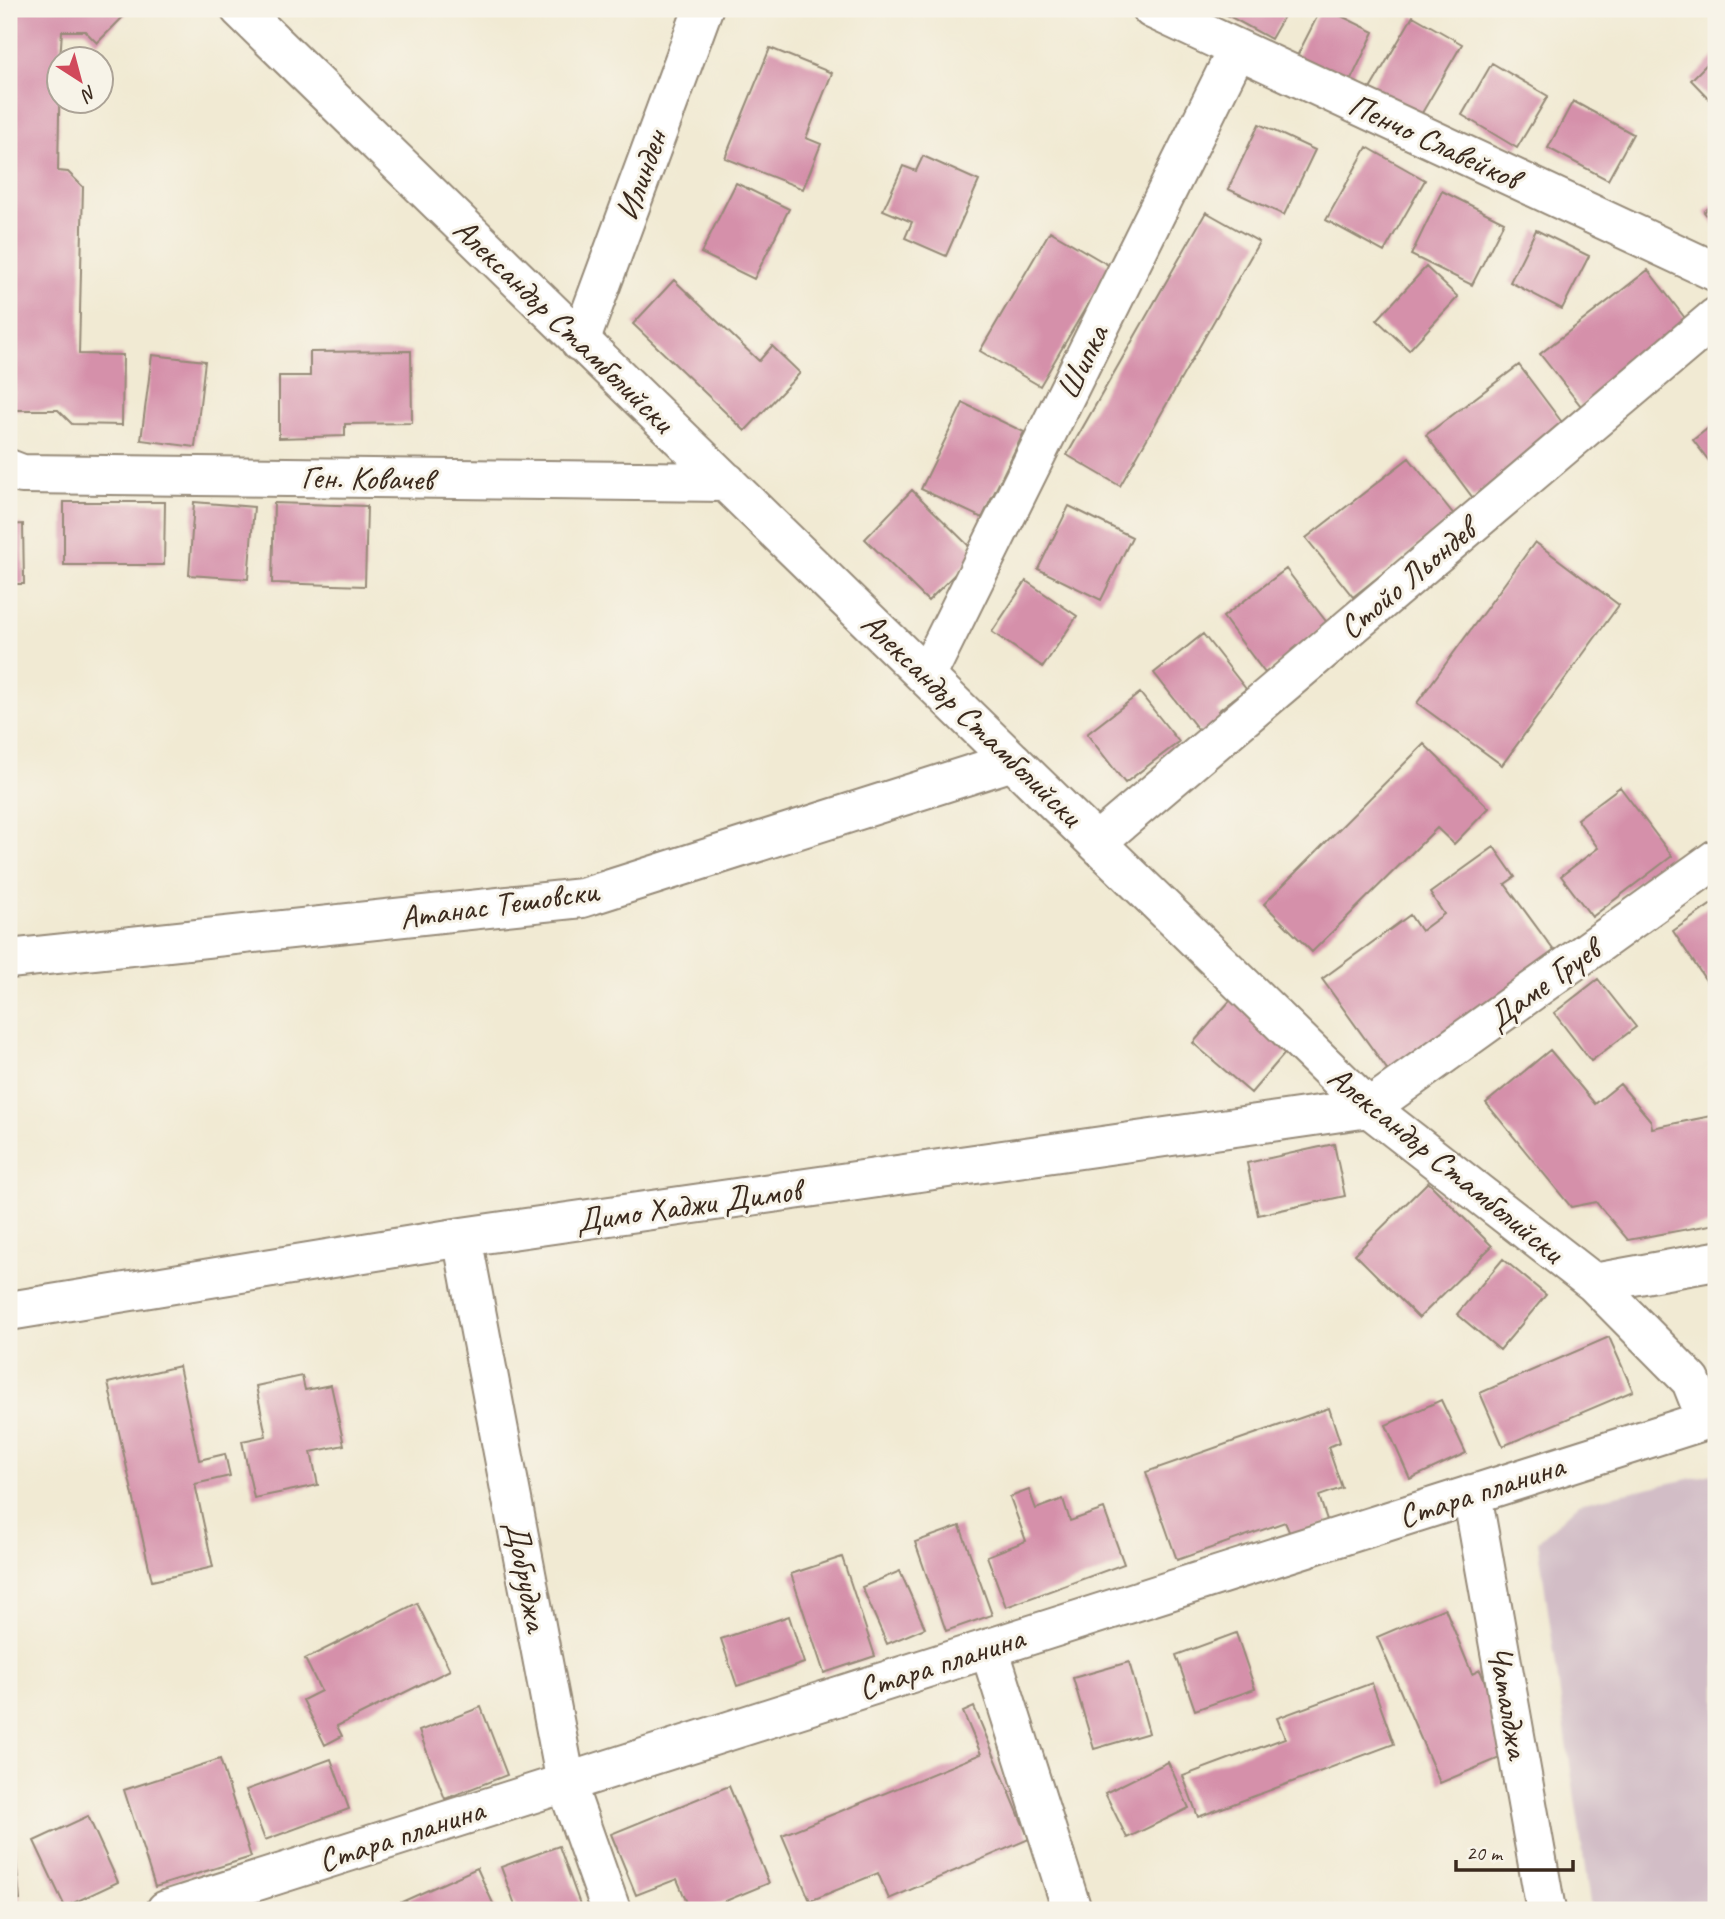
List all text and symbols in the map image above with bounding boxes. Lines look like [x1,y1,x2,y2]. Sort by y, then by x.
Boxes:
north arrow [46,46,116,116]
text: N [75,80,101,108]
street label: Пенчо Славейков [1342,83,1531,201]
street label: Илинден [605,122,677,226]
street label: Александър Стамболийски [444,209,685,443]
street label: Шипка [1046,317,1119,406]
street label: Ген. Ковачев [301,456,439,500]
street label: Стойо Льондев [1330,505,1490,648]
street label: Александър Стамболийски [852,603,1093,837]
street label: Атанас Тешовски [397,869,603,939]
street label: Даме Груев [1478,926,1612,1039]
street label: Александър Стамболийски [1319,1056,1574,1273]
street label: Димо Хаджи Димов [573,1168,808,1242]
street label: Стара планина [1393,1444,1571,1537]
street label: Добруджа [496,1517,559,1637]
street label: Стара планина [853,1616,1031,1709]
street label: Чаталджа [1478,1642,1540,1764]
street label: Стара планина [313,1788,491,1881]
scale bar [1456,1828,1573,1872]
text: 20 m [1466,1840,1504,1866]

